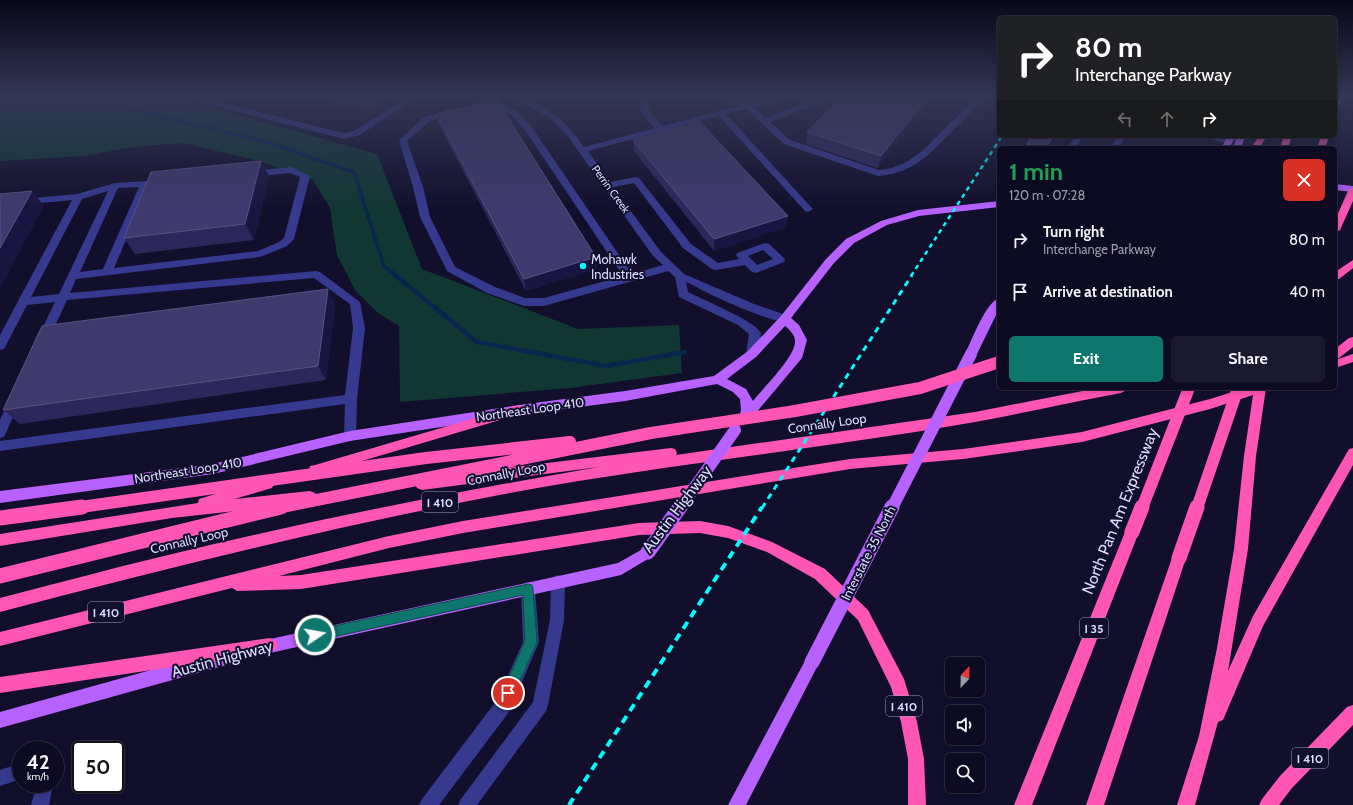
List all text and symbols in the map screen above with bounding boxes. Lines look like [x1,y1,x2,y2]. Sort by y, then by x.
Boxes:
text: 80 m [1075,30,1142,64]
icon: right [1009,32,1061,84]
text: Interchange Parkway [1075,64,1232,86]
icon: left [1114,108,1136,130]
icon: ahead [1156,108,1178,130]
icon: right [1198,108,1220,130]
text: 1 min [1009,157,1063,186]
button: close [1283,159,1325,201]
street label: Perrin Creek [589,162,633,216]
text: 120 m · 07:28 [1009,187,1085,203]
text: Turn right [1043,223,1104,241]
icon: right [1009,229,1031,251]
text: 80 m [1289,231,1325,249]
text: Interchange Parkway [1043,241,1156,257]
place label: Mohawk Industries [591,251,645,282]
marker: Mohawk Industries [578,261,588,271]
icon: arrive [1009,281,1031,303]
text: Arrive at destination [1043,283,1173,301]
text: 40 m [1289,283,1325,301]
button: Exit [1009,336,1163,382]
button: Share [1171,336,1325,382]
street label: Northeast Loop 410 [475,393,585,425]
street label: Connally Loop [787,410,867,436]
street label: North Pan Am Expressway [1078,425,1162,597]
street label: Northeast Loop 410 [133,454,243,486]
street label: Connally Loop [466,458,546,488]
street label: Austin Highway [638,462,716,556]
road number: I 410 [422,492,458,512]
street label: Interstate 35 North [837,503,899,603]
street label: Connally Loop [149,523,229,557]
road number: I 410 [88,602,124,622]
position arrow [294,614,336,656]
road number: I 35 [1080,618,1108,638]
street label: Austin Highway [169,636,275,682]
north arrow [945,657,985,697]
map controls [945,657,985,793]
pin [491,676,525,710]
icon: arrive [497,682,519,704]
road number: I 410 [886,696,922,716]
button: sound [945,705,985,745]
speed limit sign: 50 [72,741,124,793]
road number: I 410 [1292,748,1328,768]
text: 42 [27,750,50,774]
button: search [945,753,985,793]
text: km/h [27,770,49,783]

